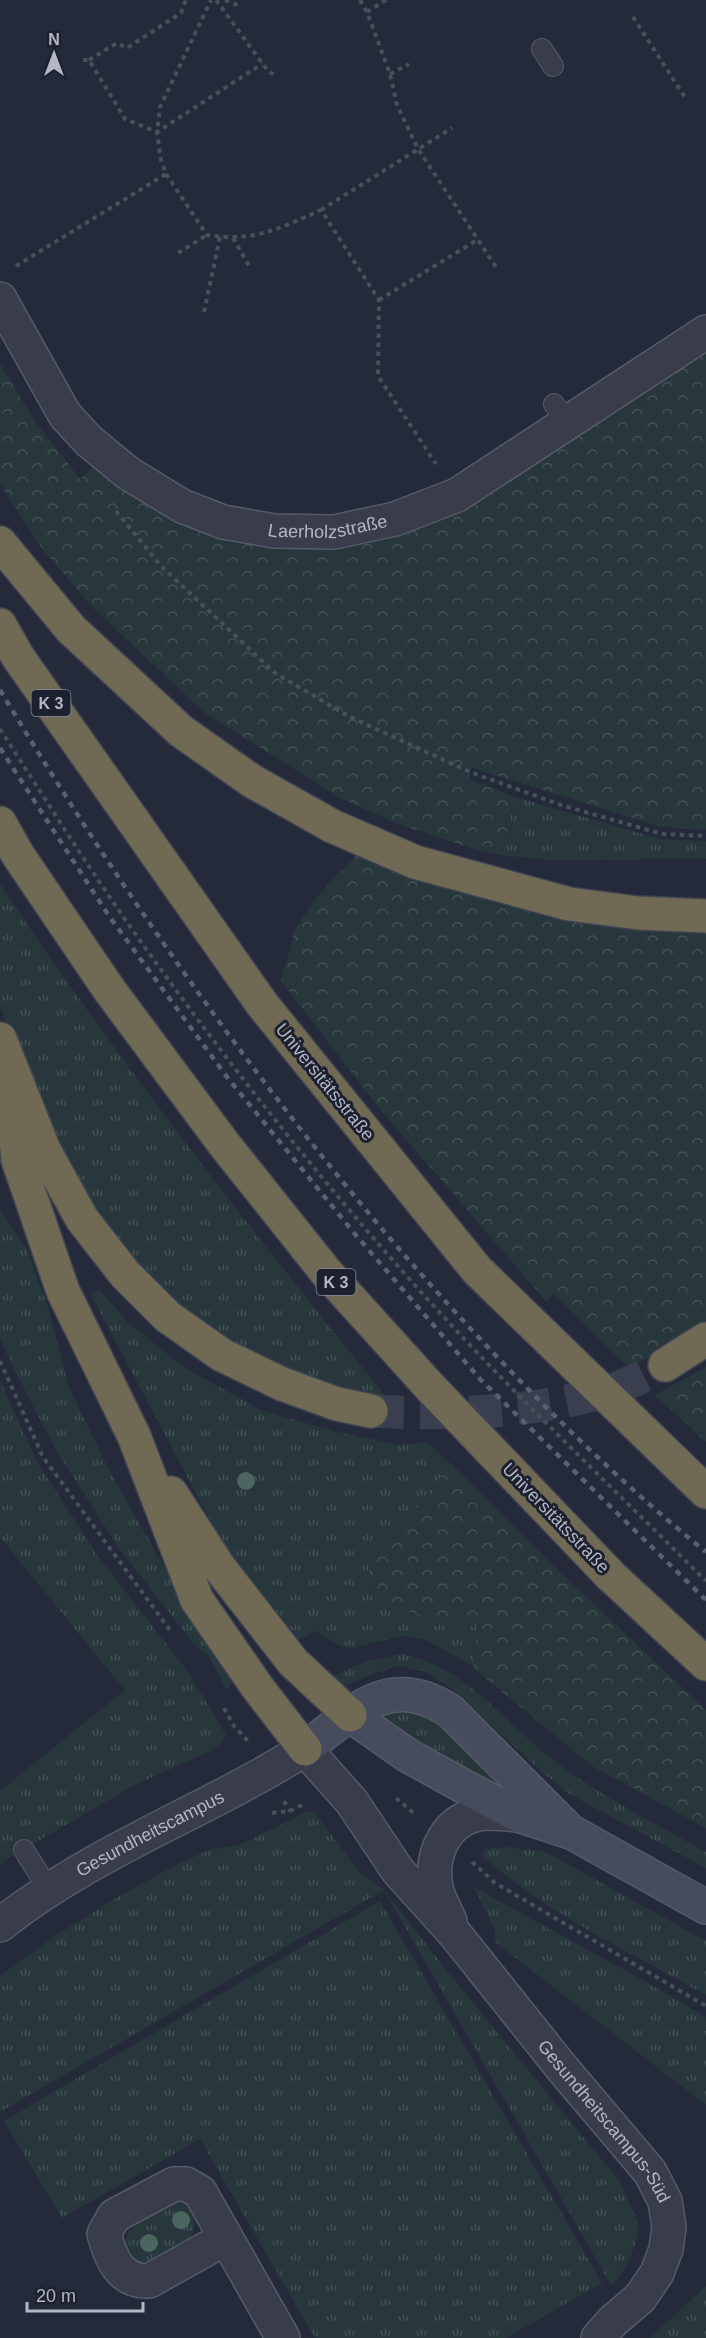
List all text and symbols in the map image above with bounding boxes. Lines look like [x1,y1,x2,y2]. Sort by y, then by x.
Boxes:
north arrow [24,24,84,84]
text: N [48,31,60,48]
street label: Laerholzstraße [266,511,389,542]
road number: K 3 [32,690,70,716]
street label: Universitätsstraße [272,1019,378,1145]
road number: K 3 [316,1269,356,1295]
street label: Universitätsstraße [498,1459,614,1577]
street label: Gesundheitscampus [73,1787,227,1881]
street label: Gesundheitscampus-Süd [534,2036,674,2206]
scale bar [27,2275,142,2313]
text: 20 m [36,2286,76,2306]

